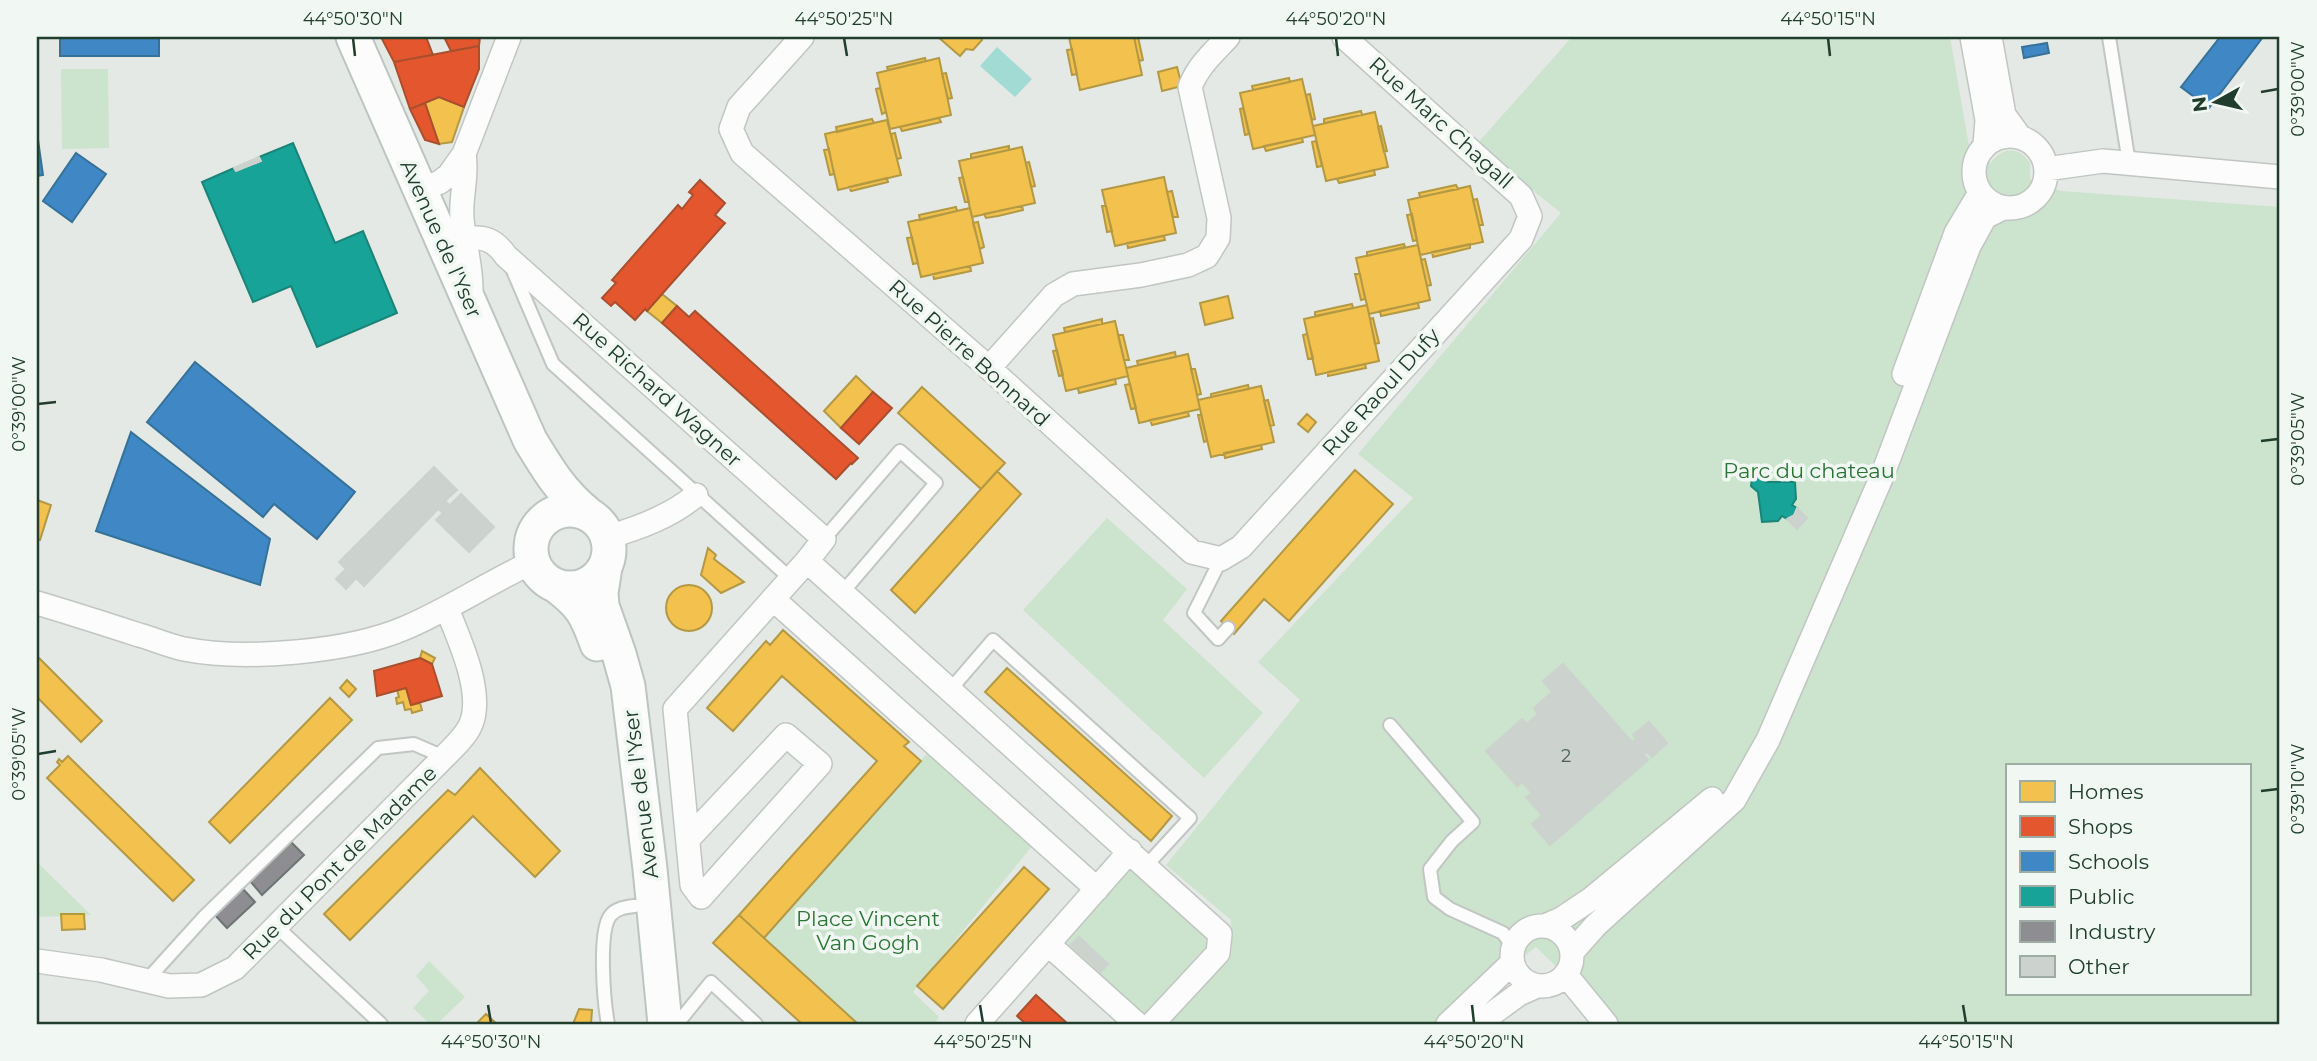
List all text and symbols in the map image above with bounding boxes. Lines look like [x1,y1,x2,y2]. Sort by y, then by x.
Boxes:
text: 44°50'30"N [303,8,403,30]
text: 44°50'25"N [794,8,894,30]
text: 44°50'20"N [1286,8,1386,30]
text: 44°50'15"N [1780,8,1876,30]
text: 0°39'00"W [2287,41,2309,137]
street label: Rue Marc Chagall [1364,51,1518,194]
north arrow [2180,66,2250,136]
text: N [2187,95,2212,114]
street label: Avenue de l'Yser [395,156,488,322]
street label: Rue Pierre Bonnard [884,274,1055,431]
street label: Rue Richard Wagner [568,307,747,472]
street label: Rue Raoul Dufy [1317,322,1445,461]
text: 0°39'00"W [8,356,30,452]
text: 0°39'05"W [2287,392,2309,486]
park label: Parc du chateau [1723,458,1895,483]
text: 0°39'05"W [8,707,30,801]
street label: Avenue de l'Yser [618,708,663,880]
text: 0°39'10"W [2287,744,2309,834]
house number: 2 [1561,745,1571,767]
street label: Rue du Pont de Madame [237,760,442,965]
legend [2006,764,2250,995]
text: Homes [2068,779,2143,804]
text: Shops [2068,814,2133,839]
text: Schools [2068,849,2149,874]
text: Public [2068,884,2135,909]
park label: Place Vincent Van Gogh [796,906,940,955]
text: Industry [2068,919,2156,944]
text: Other [2068,954,2130,979]
text: 44°50'30"N [441,1031,541,1053]
text: 44°50'25"N [933,1031,1033,1053]
text: 44°50'20"N [1424,1031,1524,1053]
text: 44°50'15"N [1918,1031,2014,1053]

